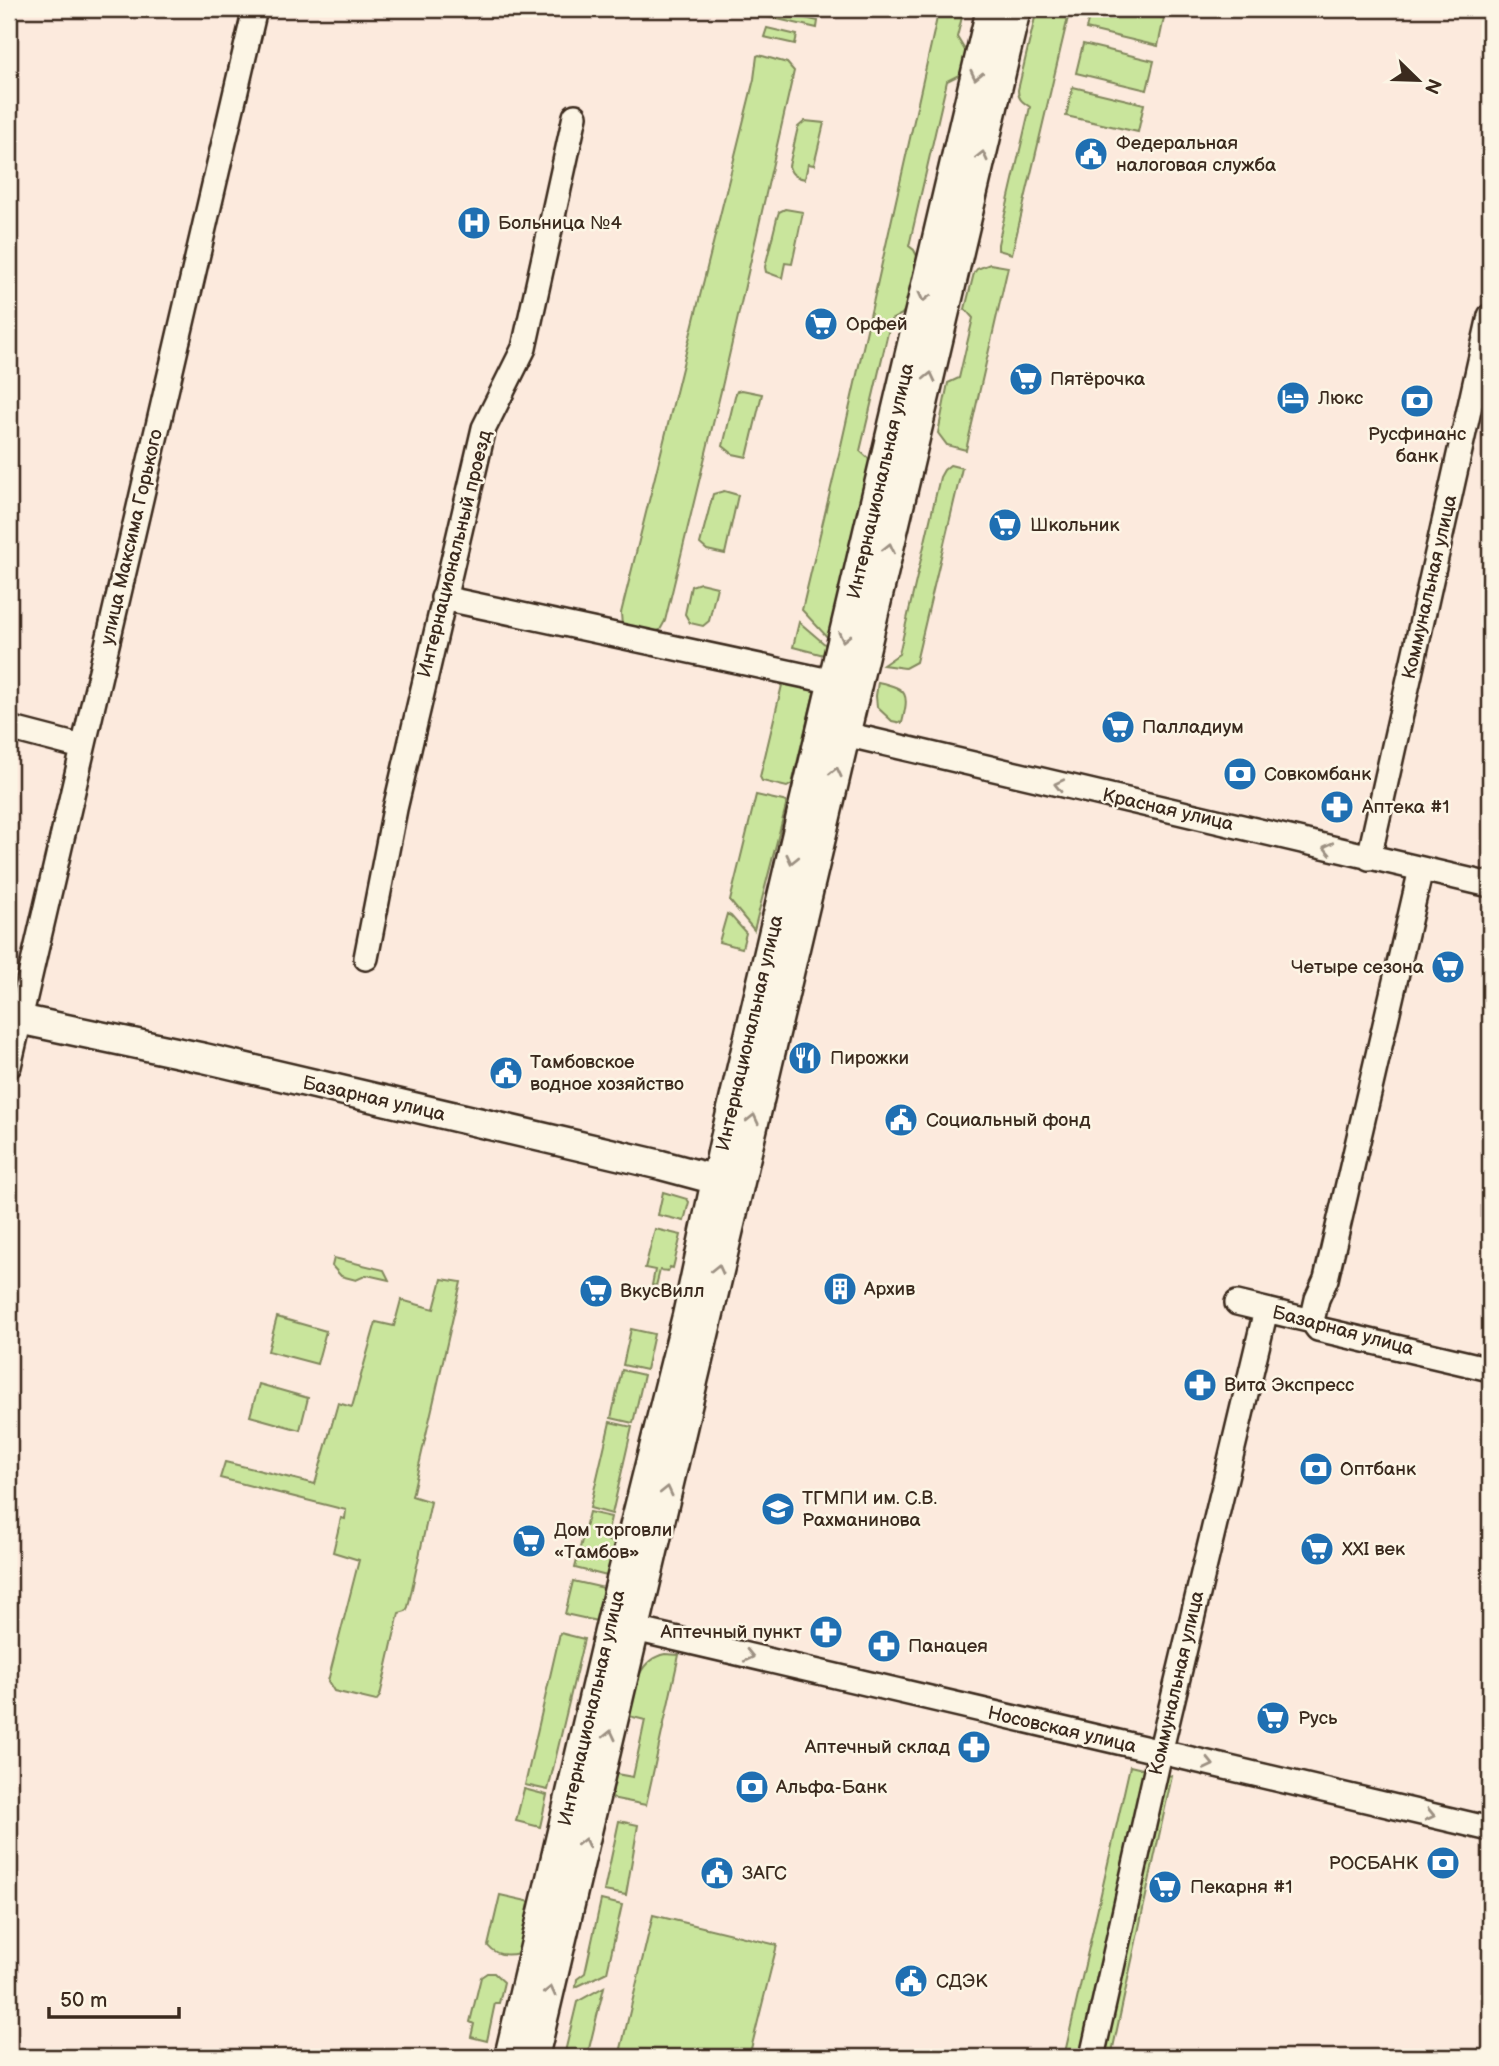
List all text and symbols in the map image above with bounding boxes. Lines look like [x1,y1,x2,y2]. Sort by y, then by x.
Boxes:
north arrow [1384,46,1454,116]
one-way arrow [970,69,984,81]
text: N [1419,75,1446,97]
place label: Федеральная налоговая служба [1116,132,1276,177]
public building icon: Федеральная налоговая служба [1072,135,1110,173]
one-way arrow [974,150,988,162]
hospital icon: Больница №4 [455,204,493,242]
place label: Больница №4 [498,212,622,235]
one-way arrow [918,291,932,303]
supermarket icon: Орфей [802,305,840,343]
place label: Орфей [846,313,908,336]
supermarket icon: Пятёрочка [1007,360,1045,398]
street label: Интернациональная улица [843,361,919,601]
place label: Пятёрочка [1050,368,1145,391]
one-way arrow [922,371,936,383]
hotel icon: Люкс [1274,379,1312,417]
bank icon: Русфинанс банк [1398,382,1436,420]
place label: Люкс [1317,387,1364,410]
place label: Русфинанс банк [1368,423,1467,468]
street label: улица Максима Горького [96,427,168,647]
street label: Интернациональный проезд [413,428,497,680]
street label: Коммунальная улица [1398,493,1462,681]
supermarket icon: Школьник [986,506,1024,544]
place label: Школьник [1030,514,1120,537]
one-way arrow [881,542,895,554]
one-way arrow [838,631,852,643]
supermarket icon: Палладиум [1099,708,1137,746]
place label: Палладиум [1142,716,1244,739]
bank icon: Совкомбанк [1221,755,1259,793]
place label: Совкомбанк [1264,763,1371,786]
one-way arrow [828,766,843,778]
one-way arrow [1053,779,1065,793]
street label: Красная улица [1100,784,1236,836]
pharmacy icon: Аптека #1 [1318,788,1356,826]
place label: Аптека #1 [1361,796,1450,819]
one-way arrow [1322,842,1334,856]
one-way arrow [786,853,800,865]
street label: Интернациональная улица [712,913,788,1153]
supermarket icon: Четыре сезона [1429,948,1467,986]
place label: Четыре сезона [1291,956,1424,979]
restaurant icon: Пирожки [786,1039,824,1077]
place label: Пирожки [830,1047,909,1070]
place label: Тамбовское водное хозяйство [530,1051,684,1096]
public building icon: Тамбовское водное хозяйство [487,1054,525,1092]
street label: Базарная улица [300,1071,448,1127]
public building icon: Социальный фонд [882,1101,920,1139]
place label: Социальный фонд [926,1109,1091,1132]
one-way arrow [745,1113,759,1125]
one-way arrow [710,1263,724,1275]
building icon: Архив [821,1270,859,1308]
supermarket icon: ВкусВилл [577,1272,615,1310]
place label: Архив [863,1278,915,1301]
place label: ВкусВилл [620,1280,705,1303]
street label: Базарная улица [1270,1301,1416,1361]
pharmacy icon: Вита Экспресс [1181,1366,1219,1404]
place label: Вита Экспресс [1224,1374,1355,1397]
bank icon: Оптбанк [1297,1450,1335,1488]
place label: Оптбанк [1340,1458,1416,1481]
one-way arrow [659,1485,673,1497]
place label: ТГМПИ им. С.В. Рахманинова [802,1487,937,1532]
school or university icon: ТГМПИ им. С.В. Рахманинова [759,1490,797,1528]
place label: Дом торговли «Тамбов» [554,1519,672,1564]
supermarket icon: Дом торговли «Тамбов» [510,1522,548,1560]
supermarket icon: XXI век [1298,1530,1336,1568]
place label: XXI век [1341,1538,1405,1561]
street label: Интернациональная улица [554,1588,630,1828]
street label: Коммунальная улица [1145,1589,1209,1777]
pharmacy icon: Аптечный пункт [807,1613,845,1651]
place label: Аптечный пункт [659,1621,802,1644]
pharmacy icon: Панацея [865,1627,903,1665]
place label: Панацея [908,1635,988,1658]
one-way arrow [743,1648,755,1662]
supermarket icon: Русь [1254,1699,1292,1737]
street label: Носовская улица [985,1702,1139,1758]
place label: Русь [1298,1707,1338,1730]
pharmacy icon: Аптечный склад [955,1728,993,1766]
one-way arrow [602,1729,616,1741]
place label: Аптечный склад [804,1736,950,1759]
one-way arrow [1203,1756,1215,1770]
bank icon: Альфа-Банк [733,1768,771,1806]
place label: Альфа-Банк [775,1776,887,1799]
one-way arrow [1424,1807,1436,1821]
one-way arrow [576,1837,590,1849]
bank icon: РОСБАНК [1424,1844,1462,1882]
place label: РОСБАНК [1328,1852,1419,1875]
public building icon: ЗАГС [698,1854,736,1892]
place label: ЗАГС [742,1862,787,1885]
supermarket icon: Пекарня #1 [1146,1868,1184,1906]
place label: Пекарня #1 [1190,1876,1293,1899]
public building icon: СДЭК [892,1962,930,2000]
place label: СДЭК [936,1970,988,1993]
scale bar [49,1975,178,2019]
one-way arrow [541,1985,556,1997]
text: 50 m [60,1988,107,2013]

